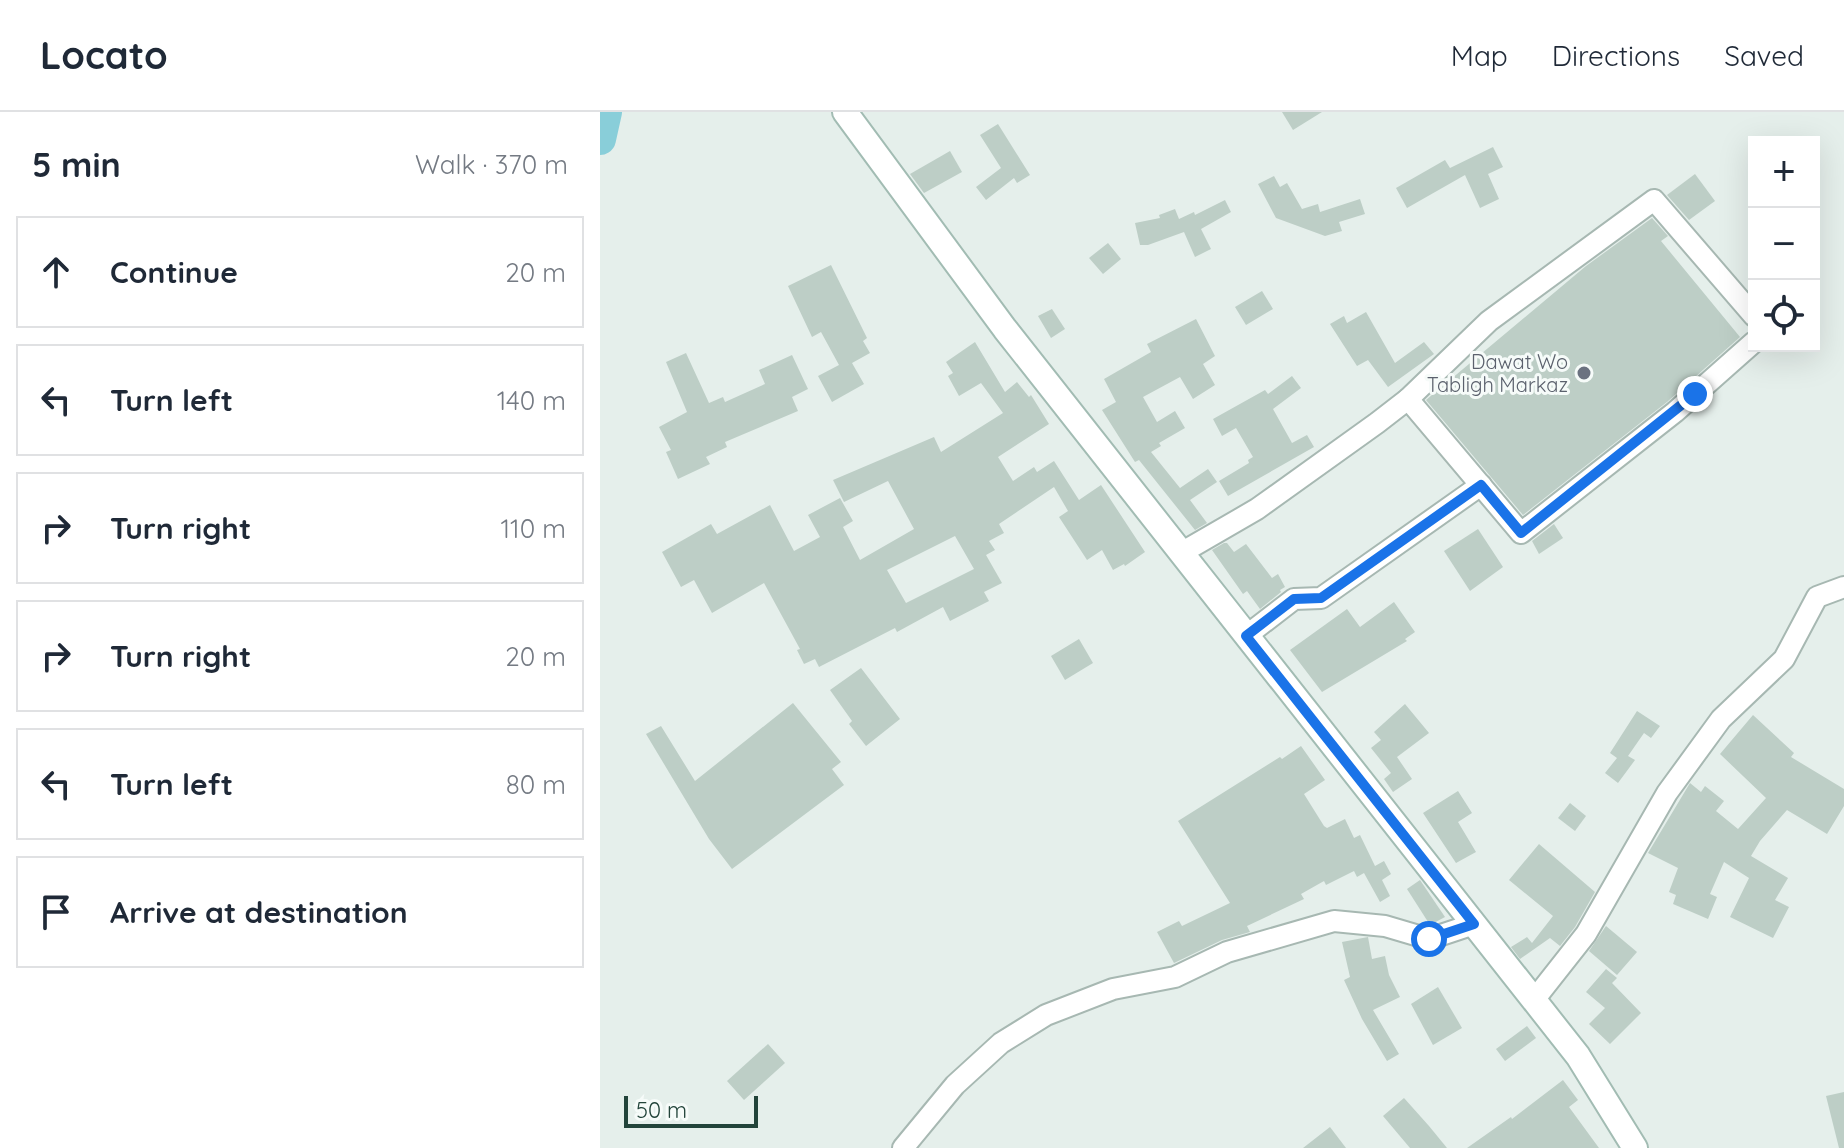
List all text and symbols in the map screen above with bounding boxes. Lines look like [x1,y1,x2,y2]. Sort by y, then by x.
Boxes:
text: Locato [40,31,168,79]
text: Map [1451,38,1508,73]
text: Directions [1552,38,1680,73]
text: Saved [1724,38,1804,73]
map controls [1748,136,1820,352]
button: + [1748,136,1820,208]
text: 5 min [32,143,121,186]
text: Walk · 370 m [415,148,568,181]
button: − [1748,208,1820,280]
icon: ahead [34,250,78,294]
text: Continue [110,253,238,291]
text: 20 m [505,256,566,289]
button: locate [1748,280,1820,352]
place label: Dawat Wo Tabligh Markaz [1427,349,1568,397]
marker: Dawat Wo Tabligh Markaz [1575,364,1593,382]
route end [1677,376,1713,412]
icon: left [34,378,78,422]
text: Turn left [110,381,233,419]
text: 140 m [497,384,566,417]
icon: right [34,506,78,550]
text: Turn right [110,509,251,547]
text: 110 m [500,512,566,545]
icon: right [34,634,78,678]
text: Turn right [110,637,251,675]
text: 20 m [505,640,566,673]
icon: left [34,762,78,806]
text: Turn left [110,765,233,803]
text: 80 m [506,768,566,801]
icon: arrive [34,890,78,934]
text: Arrive at destination [110,893,408,931]
route start [1411,921,1447,957]
scale bar [624,1092,758,1128]
text: 50 m [636,1096,687,1124]

